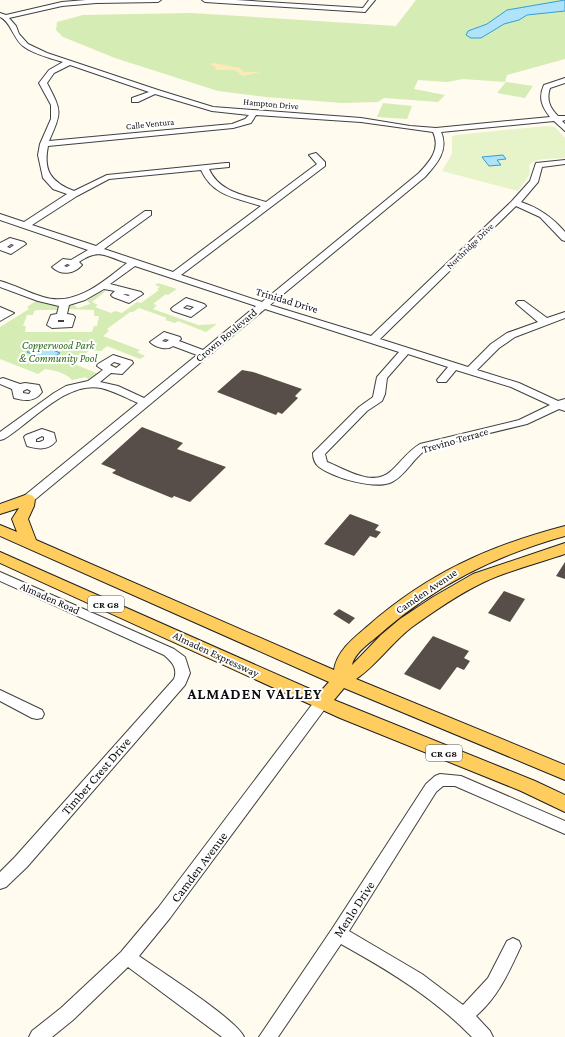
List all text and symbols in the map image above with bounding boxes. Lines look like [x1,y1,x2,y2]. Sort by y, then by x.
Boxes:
street label: Hampton Drive [243,97,299,111]
street label: Calle Ventura [125,117,175,131]
street label: Northridge Drive [445,221,496,271]
street label: Trinidad Drive [255,285,320,315]
street label: Crown Boulevard [193,306,259,364]
park label: Copperwood Park & Community Pool [19,339,97,365]
street label: Trevino Terrace [421,425,490,455]
street label: Camden Avenue [393,566,459,616]
street label: Almaden Road [18,580,82,617]
road number: CR G8 [88,596,124,612]
street label: Almaden Expressway [171,629,262,681]
district label: ALMADEN VALLEY [186,686,323,702]
street label: Timber Crest Drive [58,734,134,818]
road number: CR G8 [426,745,462,761]
street label: Camden Avenue [168,829,231,905]
street label: Menlo Drive [330,878,378,940]

